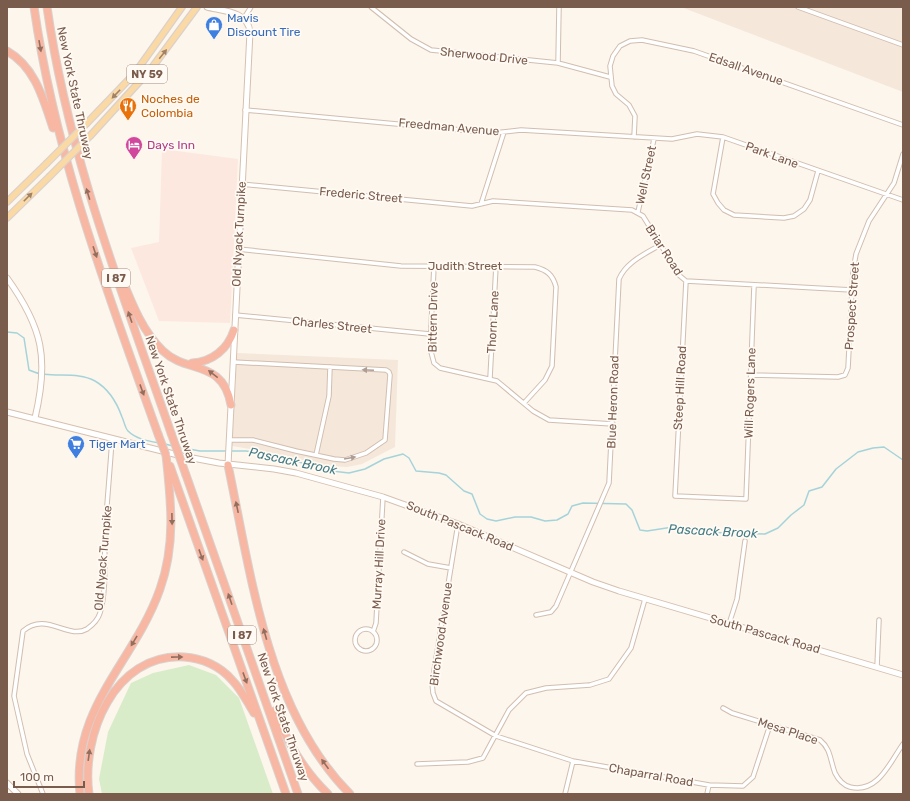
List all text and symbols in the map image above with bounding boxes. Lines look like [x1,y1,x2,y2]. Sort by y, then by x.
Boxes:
place label: Mavis Discount Tire [227,11,301,39]
shop icon: Mavis Discount Tire [204,15,224,40]
street label: New York State Thruway [54,25,96,161]
one-way arrow [37,39,43,52]
street label: Sherwood Drive [439,44,529,68]
one-way arrow [159,48,168,59]
street label: Edsall Avenue [707,50,785,88]
road number: NY 59 [127,65,167,83]
one-way arrow [112,89,121,99]
place label: Noches de Colombia [141,92,200,120]
restaurant icon: Noches de Colombia [118,96,138,121]
street label: Freedman Avenue [398,116,500,138]
hotel icon: Days Inn [124,135,144,160]
place label: Days Inn [147,138,195,152]
street label: Park Lane [744,139,801,171]
street label: Well Street [633,144,659,206]
street label: Old Nyack Turnpike [229,181,249,287]
street label: Frederic Street [319,184,404,206]
one-way arrow [85,187,91,199]
one-way arrow [23,192,33,202]
street label: Briar Road [642,222,686,278]
one-way arrow [92,246,98,258]
street label: Judith Street [428,259,503,273]
street label: Prospect Street [842,261,862,350]
road number: I 87 [102,269,130,287]
street label: Bittern Drive [425,281,441,352]
street label: Thorn Lane [484,290,502,354]
one-way arrow [127,310,133,322]
street label: Charles Street [292,314,373,336]
street label: New York State Thruway [142,334,200,467]
street label: Steep Hill Road [671,346,689,430]
street label: Will Rogers Lane [741,347,759,439]
street label: Blue Heron Road [604,355,622,449]
one-way arrow [362,366,374,373]
one-way arrow [207,370,218,378]
one-way arrow [140,385,146,397]
supermarket icon: Tiger Mart [66,434,86,459]
place label: Tiger Mart [89,437,146,451]
water label: Pascack Brook [248,444,339,478]
one-way arrow [343,455,356,461]
street label: South Pascack Road [404,498,516,554]
one-way arrow [233,501,239,513]
street label: Old Nyack Turnpike [91,505,115,611]
one-way arrow [169,513,175,526]
street label: Murray Hill Drive [370,518,388,610]
water label: Pascack Brook [668,521,758,541]
one-way arrow [199,550,205,562]
street label: Birchwood Avenue [427,581,455,687]
one-way arrow [226,592,232,604]
street label: South Pascack Road [708,612,822,656]
road number: I 87 [228,626,256,644]
one-way arrow [262,627,268,639]
one-way arrow [130,635,137,647]
street label: New York State Thruway [254,651,312,784]
one-way arrow [171,654,184,661]
one-way arrow [242,672,248,684]
street label: Mesa Place [756,715,820,747]
one-way arrow [86,749,92,761]
one-way arrow [320,759,329,770]
street label: Chaparral Road [608,761,694,789]
scale bar [14,763,84,789]
text: 100 m [20,770,54,784]

